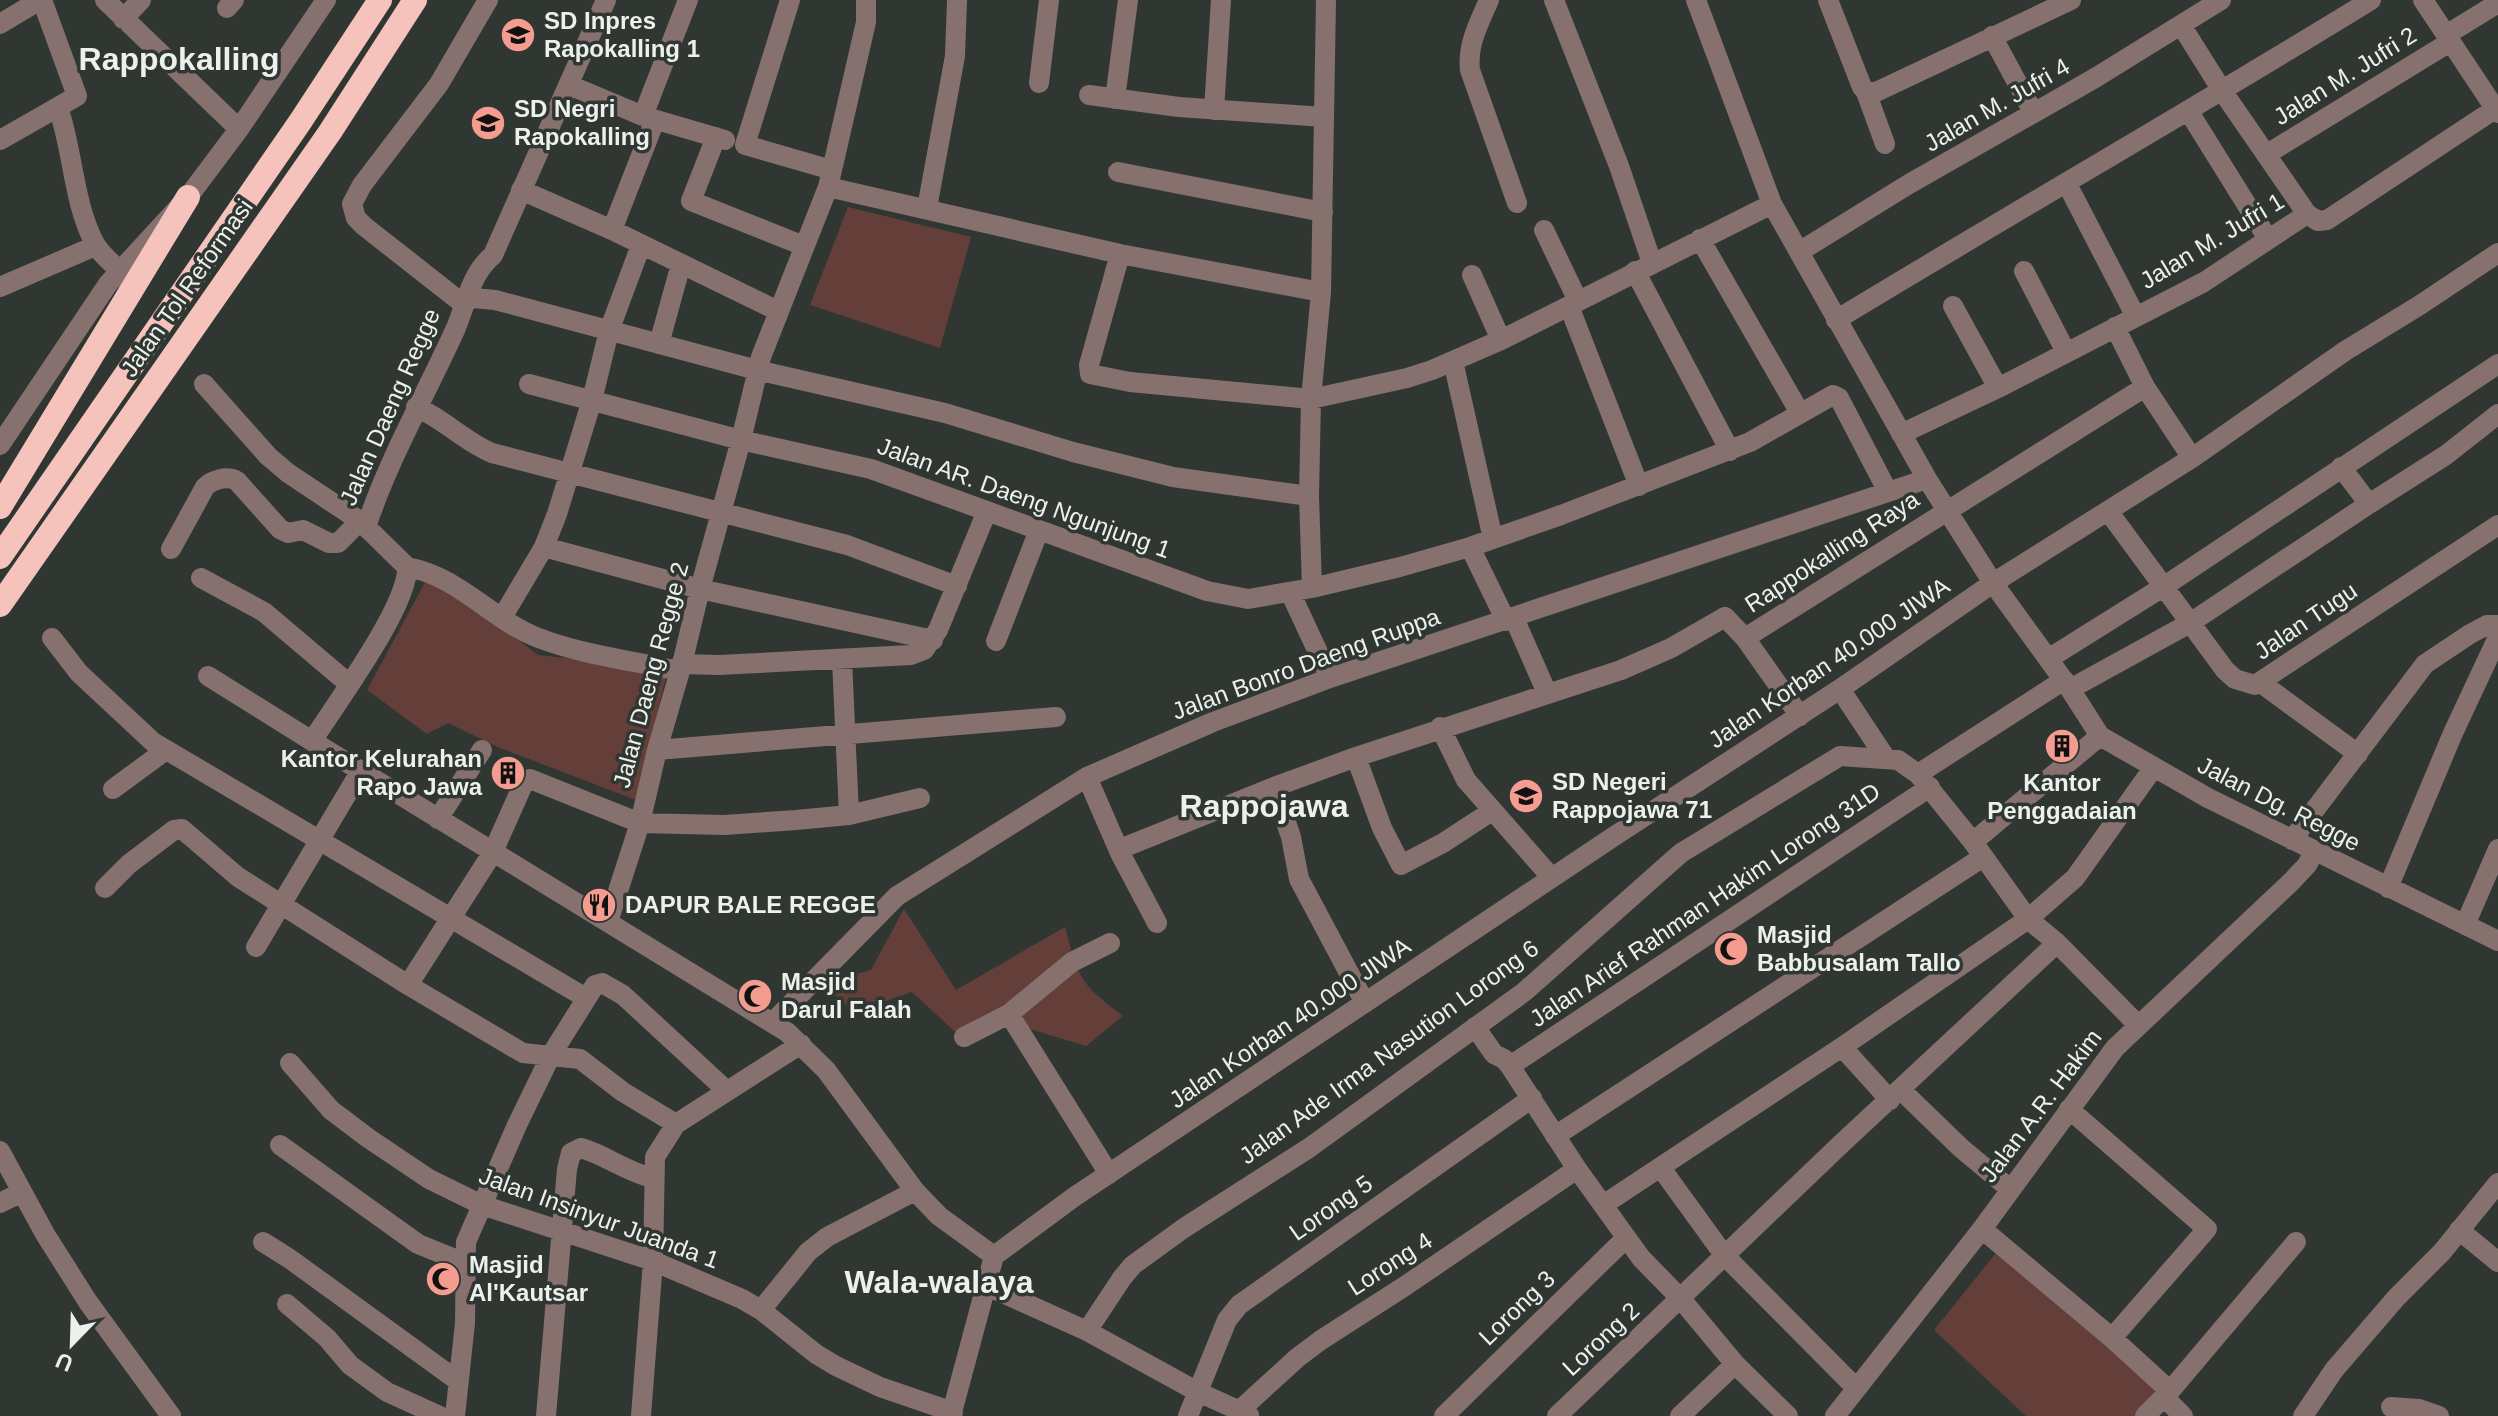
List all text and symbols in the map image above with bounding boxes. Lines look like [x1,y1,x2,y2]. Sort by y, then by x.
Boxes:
place label: SD Inpres Rapokalling 1 [544,7,700,62]
school or university icon: SD Inpres Rapokalling 1 [499,16,537,54]
street label: Jalan M. Jufri 2 [2269,21,2421,130]
district label: Rappokalling [79,41,279,77]
street label: Jalan M. Jufri 4 [1920,52,2074,157]
place label: SD Negri Rapokalling [514,95,650,150]
school or university icon: SD Negri Rapokalling [469,104,507,142]
street label: Jalan M. Jufri 1 [2135,187,2288,294]
street label: Jalan Tol Reformasi [115,194,258,382]
street label: Jalan Daeng Regge [334,304,445,509]
street label: Jalan AR. Daeng Ngunjung 1 [874,432,1174,563]
street label: Rappokalling Raya [1740,485,1924,618]
street label: Jalan Daeng Regge 2 [607,559,694,790]
street label: Jalan Korban 40.000 JIWA [1703,572,1954,753]
street label: Jalan Tugu [2249,577,2362,665]
street label: Jalan Bonro Daeng Ruppa [1168,602,1444,725]
building icon: Kantor Penggadaian [2043,727,2081,765]
place label: Kantor Kelurahan Rapo Jawa [281,745,483,800]
street label: Jalan Dg. Regge [2193,751,2365,856]
building icon: Kantor Kelurahan Rapo Jawa [489,754,527,792]
place label: SD Negeri Rappojawa 71 [1552,768,1712,823]
place label: Kantor Penggadaian [1987,769,2137,824]
school or university icon: SD Negeri Rappojawa 71 [1507,777,1545,815]
street label: Jalan Arief Rahman Hakim Lorong 31D [1525,777,1885,1032]
district label: Rappojawa [1180,788,1349,824]
restaurant icon: DAPUR BALE REGGE [580,886,618,924]
place label: DAPUR BALE REGGE [625,891,876,918]
place label: Masjid Babbusalam Tallo [1757,921,1961,976]
mosque icon: Masjid Babbusalam Tallo [1712,930,1750,968]
street label: Jalan Korban 40.000 JIWA [1164,932,1415,1113]
street label: Jalan Ade Irma Nasution Lorong 6 [1234,934,1543,1169]
place label: Masjid Darul Falah [781,968,912,1023]
mosque icon: Masjid Darul Falah [736,977,774,1015]
street label: Jalan A.R. Hakim [1974,1024,2107,1187]
street label: Jalan Insinyur Juanda 1 [475,1161,723,1274]
street label: Lorong 5 [1284,1169,1377,1246]
street label: Lorong 4 [1343,1226,1437,1301]
place label: Masjid Al'Kautsar [469,1251,588,1306]
mosque icon: Masjid Al'Kautsar [424,1260,462,1298]
district label: Wala-walaya [844,1264,1034,1300]
street label: Lorong 3 [1473,1265,1560,1350]
street label: Lorong 2 [1557,1296,1645,1381]
north arrow [32,1304,112,1384]
text: U [52,1347,77,1377]

